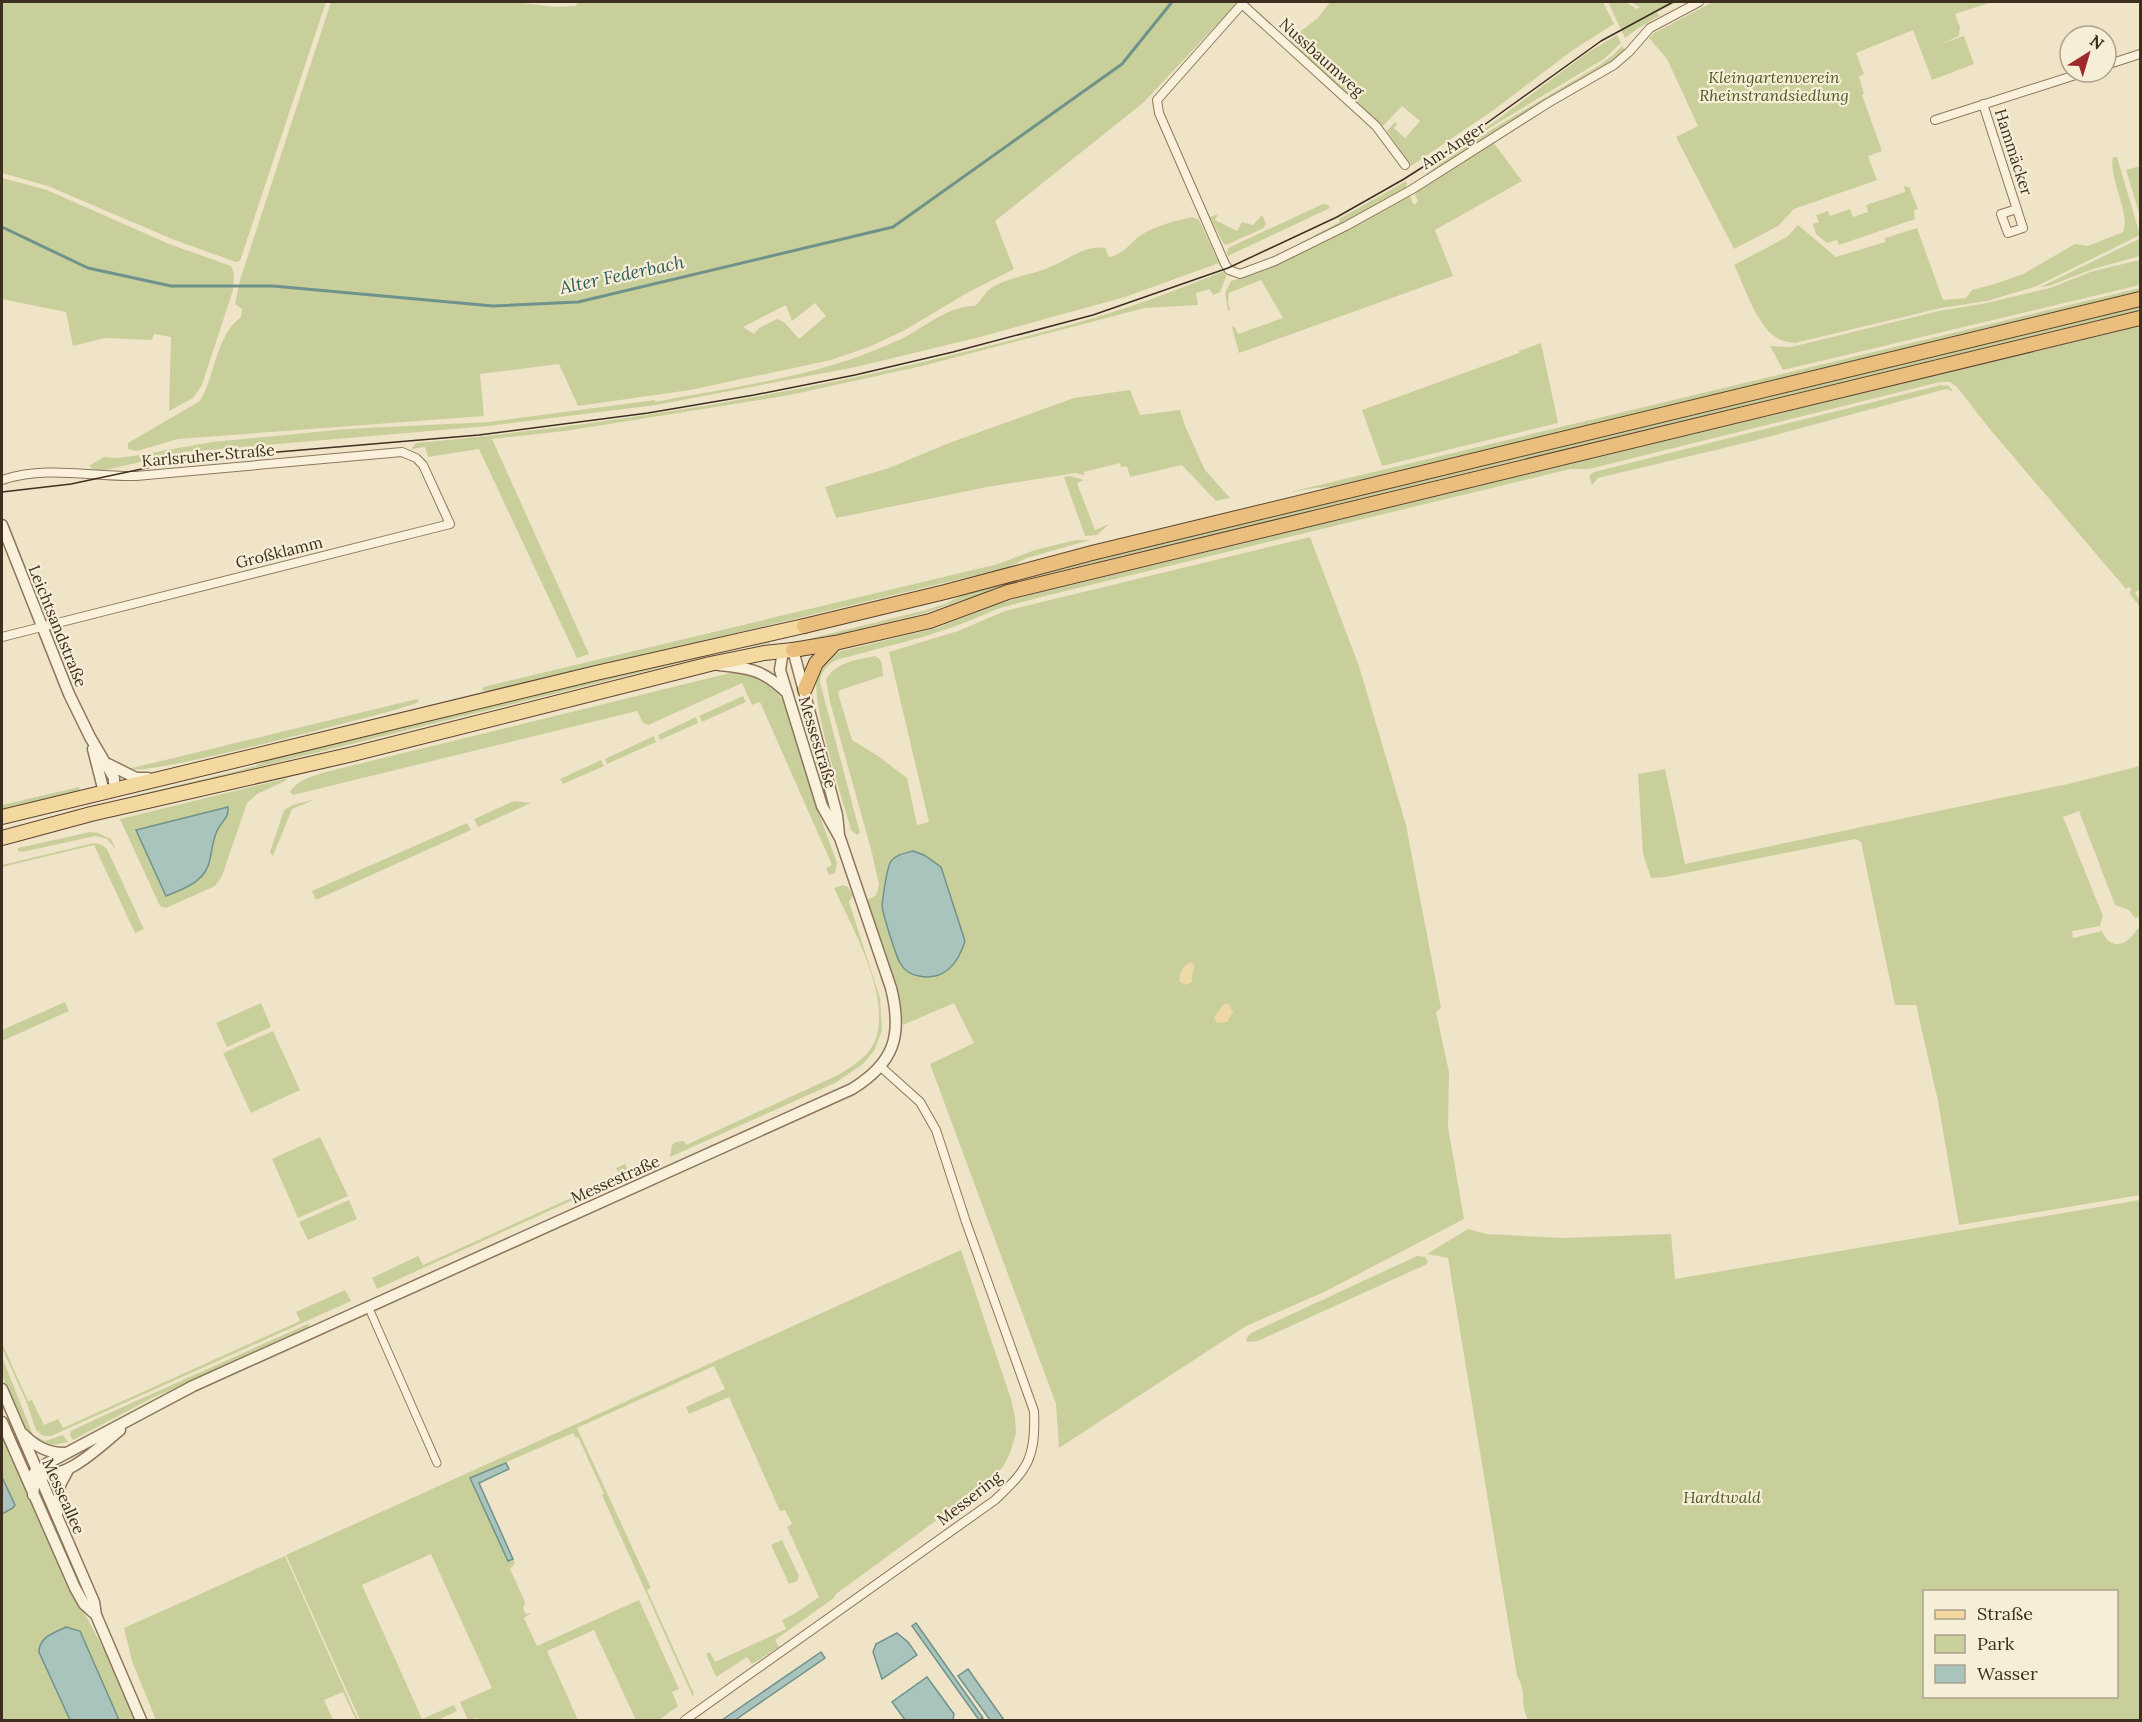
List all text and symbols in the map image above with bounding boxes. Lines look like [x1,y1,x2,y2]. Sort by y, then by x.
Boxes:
street label: Nussbaumweg [1275,13,1370,101]
north arrow [2058,24,2118,84]
text: N [2086,30,2108,54]
park label: Kleingartenverein Rheinstrandsiedlung [1699,67,1849,105]
street label: Hammäcker [1991,106,2037,198]
street label: Am Anger [1416,117,1489,174]
water label: Alter Federbach [557,250,687,299]
street label: Karlsruher Straße [141,439,276,471]
street label: Großklamm [233,532,325,572]
street label: Leichtsandstraße [24,562,92,690]
street label: Messestraße [795,694,842,791]
street label: Messestraße [568,1150,663,1207]
street label: Messeallee [38,1455,90,1537]
street label: Messering [933,1466,1006,1530]
park label: Hardtwald [1683,1487,1761,1507]
legend [1923,1590,2118,1698]
text: Straße [1977,1602,2033,1625]
text: Park [1977,1632,2015,1655]
text: Wasser [1977,1662,2038,1685]

